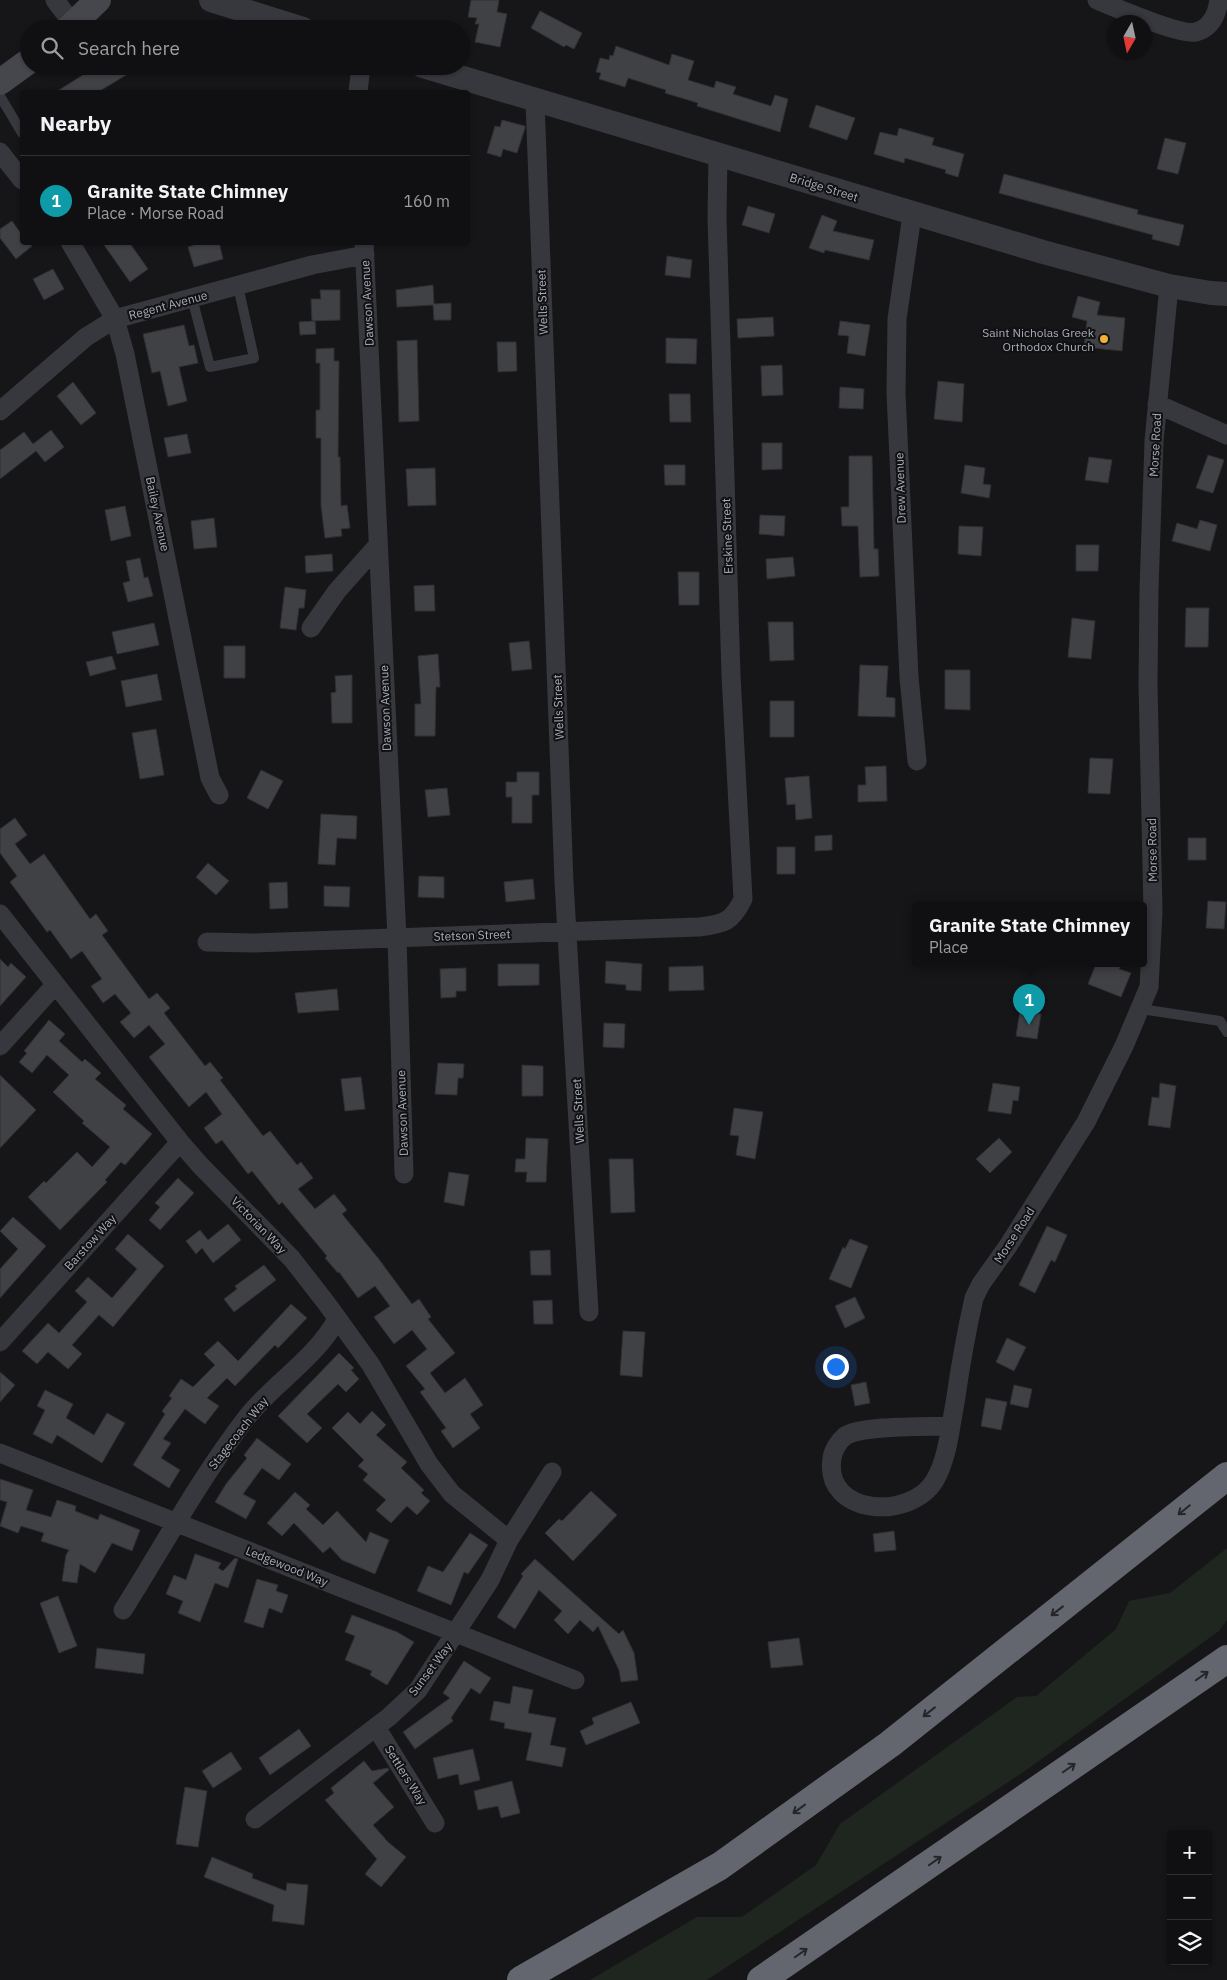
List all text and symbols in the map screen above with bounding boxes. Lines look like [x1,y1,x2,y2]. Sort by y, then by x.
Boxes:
north arrow [1107,15,1152,60]
search box [20,20,470,75]
icon: search [38,34,66,62]
text: Search here [78,36,180,60]
text: Nearby [40,109,111,137]
street label: Bridge Street [788,169,860,205]
text: Granite State Chimney [87,179,288,203]
text: 1 [51,191,61,211]
text: 160 m [403,191,450,211]
text: Place · Morse Road [87,203,224,223]
street label: Dawson Avenue [357,259,377,346]
street label: Wells Street [533,269,551,335]
street label: Regent Avenue [127,287,209,323]
place label: Saint Nicholas Greek Orthodox Church [982,325,1095,354]
marker: Saint Nicholas Greek Orthodox Church [1098,333,1110,345]
street label: Morse Road [1146,413,1164,477]
street label: Drew Avenue [891,452,909,524]
street label: Bailey Avenue [143,475,173,553]
street label: Erskine Street [718,498,736,574]
street label: Dawson Avenue [376,664,394,751]
street label: Wells Street [549,674,567,740]
street label: Morse Road [1144,818,1160,882]
popup [912,902,1147,967]
text: Granite State Chimney [929,913,1130,937]
street label: Stetson Street [433,926,511,944]
text: Place [929,937,968,957]
pin: 1 [1013,984,1045,1025]
street label: Dawson Avenue [393,1069,411,1156]
street label: Wells Street [569,1078,587,1144]
street label: Victorian Way [228,1193,290,1257]
street label: Morse Road [990,1204,1038,1266]
street label: Barstow Way [61,1211,119,1273]
your location [823,1354,849,1380]
street label: Stagecoach Way [205,1394,271,1472]
one-way arrow [1178,1505,1191,1516]
street label: Ledgewood Way [244,1543,330,1589]
one-way arrow [1051,1606,1064,1617]
street label: Sunset Way [405,1639,455,1699]
one-way arrow [1195,1671,1209,1681]
one-way arrow [923,1707,936,1718]
street label: Settlers Way [382,1742,430,1808]
one-way arrow [1061,1763,1075,1773]
one-way arrow [792,1804,806,1814]
map controls [1167,1830,1212,1965]
button: + [1167,1830,1212,1875]
one-way arrow [928,1856,942,1866]
button: − [1167,1875,1212,1920]
button: layers [1167,1920,1212,1965]
one-way arrow [794,1948,808,1958]

